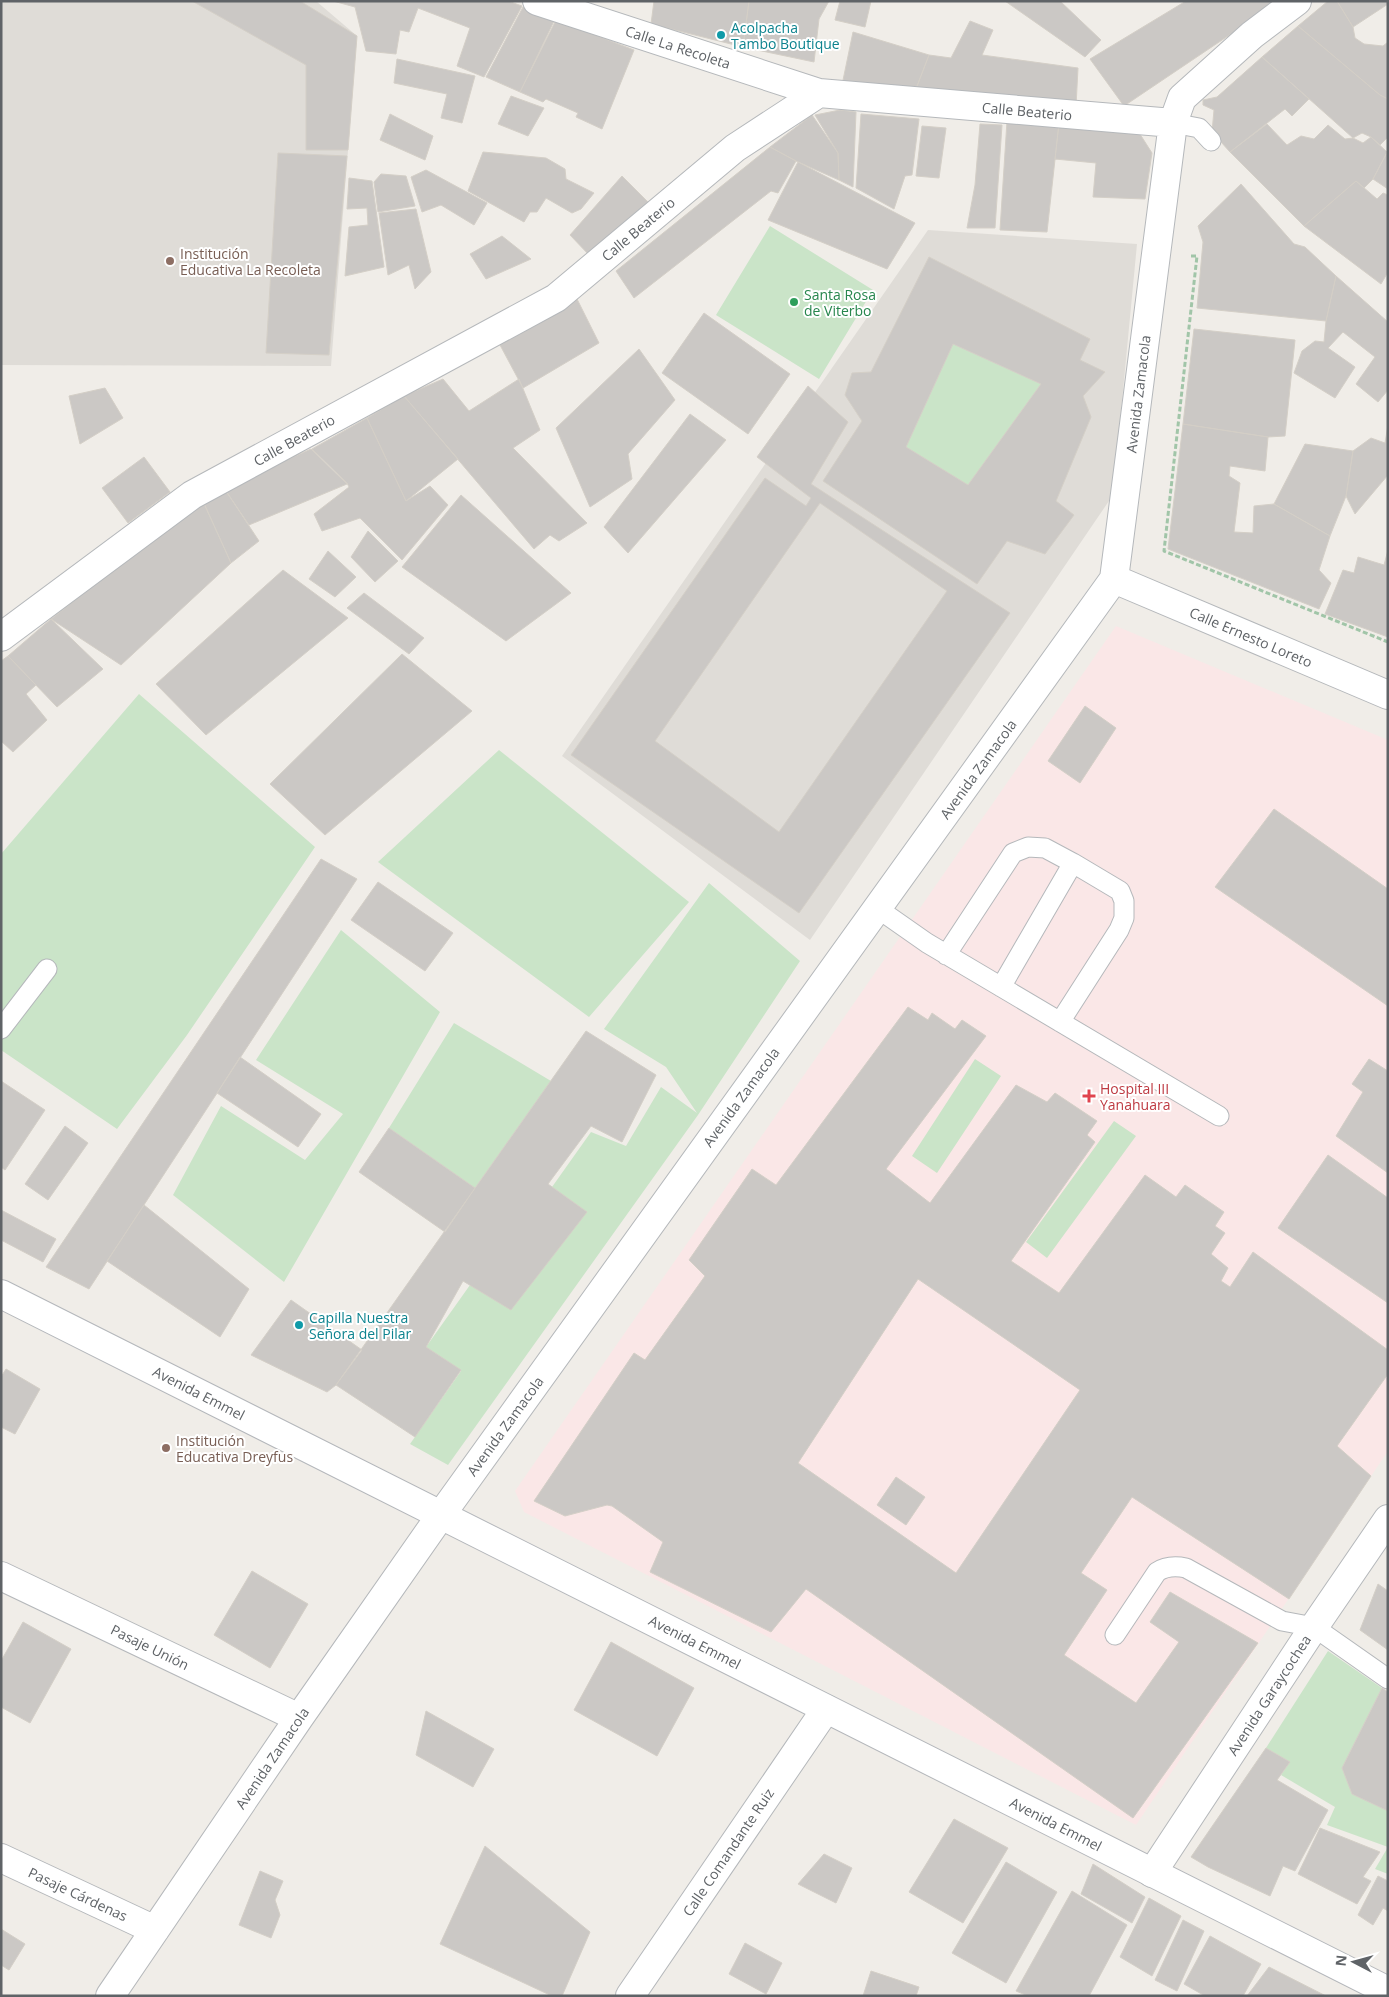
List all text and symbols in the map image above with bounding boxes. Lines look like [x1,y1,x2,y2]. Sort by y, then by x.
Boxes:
place label: Acolpacha Tambo Boutique [731,18,840,53]
street label: Calle La Recoleta [623,21,733,73]
marker: Acolpacha Tambo Boutique [715,29,727,41]
street label: Calle Beaterio [981,98,1073,124]
street label: Calle Beaterio [597,193,679,265]
place label: Institución Educativa La Recoleta [180,244,321,279]
marker: Institución Educativa La Recoleta [164,255,176,267]
place label: Santa Rosa de Viterbo [804,285,876,320]
marker: Santa Rosa de Viterbo [788,296,800,308]
street label: Avenida Zamacola [1121,334,1155,454]
street label: Calle Beaterio [250,410,338,470]
street label: Calle Ernesto Loreto [1187,603,1315,671]
street label: Avenida Zamacola [935,715,1021,823]
street label: Avenida Zamacola [698,1043,784,1151]
place label: Hospital III Yanahuara [1100,1079,1170,1114]
marker: Hospital III Yanahuara [1082,1089,1096,1103]
place label: Capilla Nuestra Señora del Pilar [309,1308,412,1343]
marker: Capilla Nuestra Señora del Pilar [293,1319,305,1331]
street label: Avenida Emmel [150,1362,248,1424]
street label: Avenida Zamacola [462,1372,548,1480]
place label: Institución Educativa Dreyfus [176,1431,293,1466]
marker: Institución Educativa Dreyfus [160,1442,172,1454]
street label: Avenida Emmel [646,1611,744,1673]
street label: Pasaje Unión [108,1620,192,1674]
street label: Avenida Garaycochea [1223,1631,1315,1759]
street label: Avenida Zamacola [231,1703,313,1813]
street label: Calle Comandante Ruiz [678,1784,778,1920]
street label: Avenida Emmel [1007,1793,1105,1855]
street label: Pasaje Cárdenas [25,1863,131,1925]
north arrow [1329,1937,1379,1987]
text: N [1331,1954,1351,1967]

